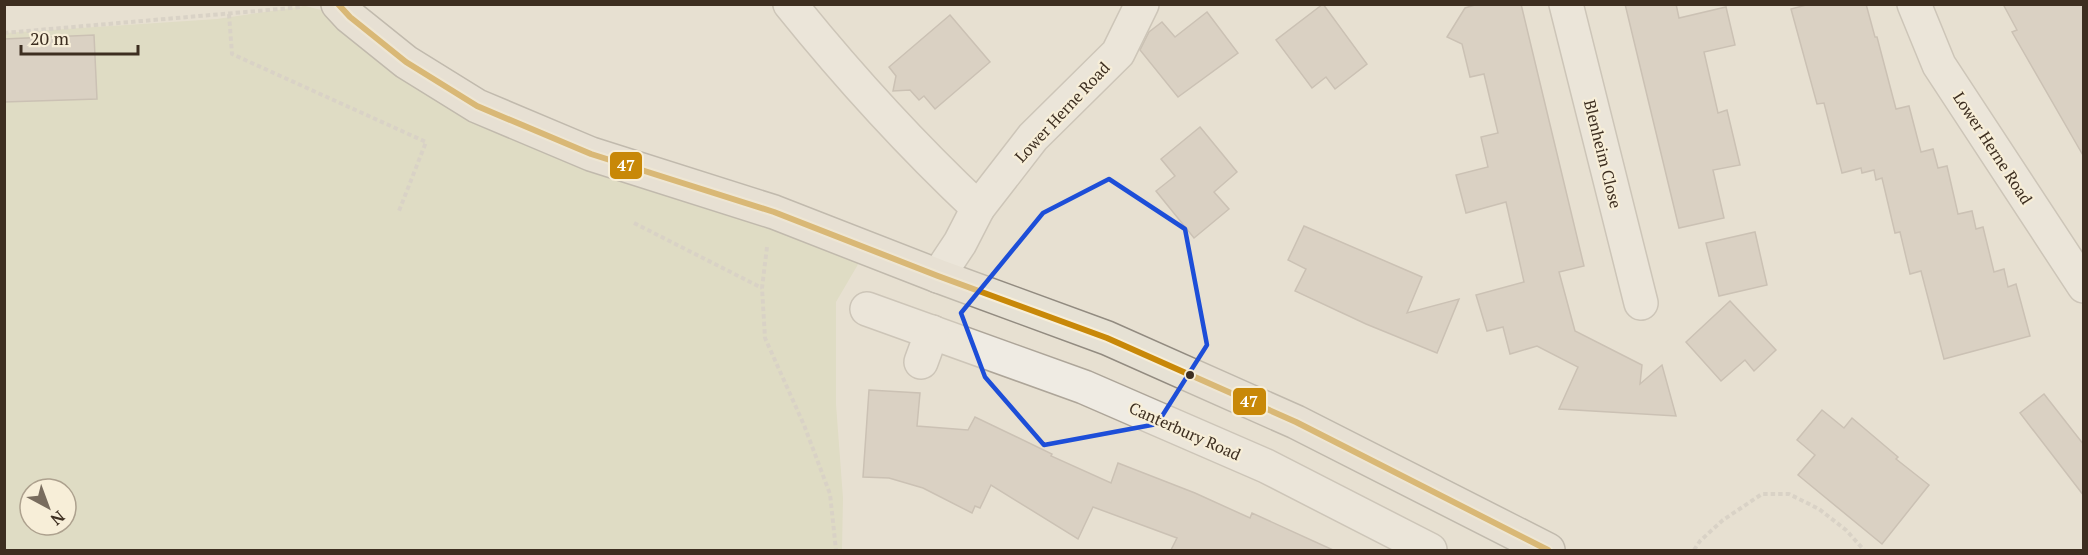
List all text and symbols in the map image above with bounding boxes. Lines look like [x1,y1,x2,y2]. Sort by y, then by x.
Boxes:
scale bar [21,18,138,56]
text: 20 m [30,26,70,50]
street label: Lower Herne Road [1010,57,1114,167]
street label: Lower Herne Road [1948,88,2038,209]
street label: Blenheim Close [1579,97,1627,211]
line badge: 47 [609,151,643,180]
text: 47 [617,154,635,176]
unlabelled marker [1184,369,1196,381]
line badge: 47 [1232,387,1267,416]
text: 47 [1240,390,1258,412]
street label: Canterbury Road [1126,397,1244,465]
north arrow [18,477,78,537]
text: N [46,506,70,531]

